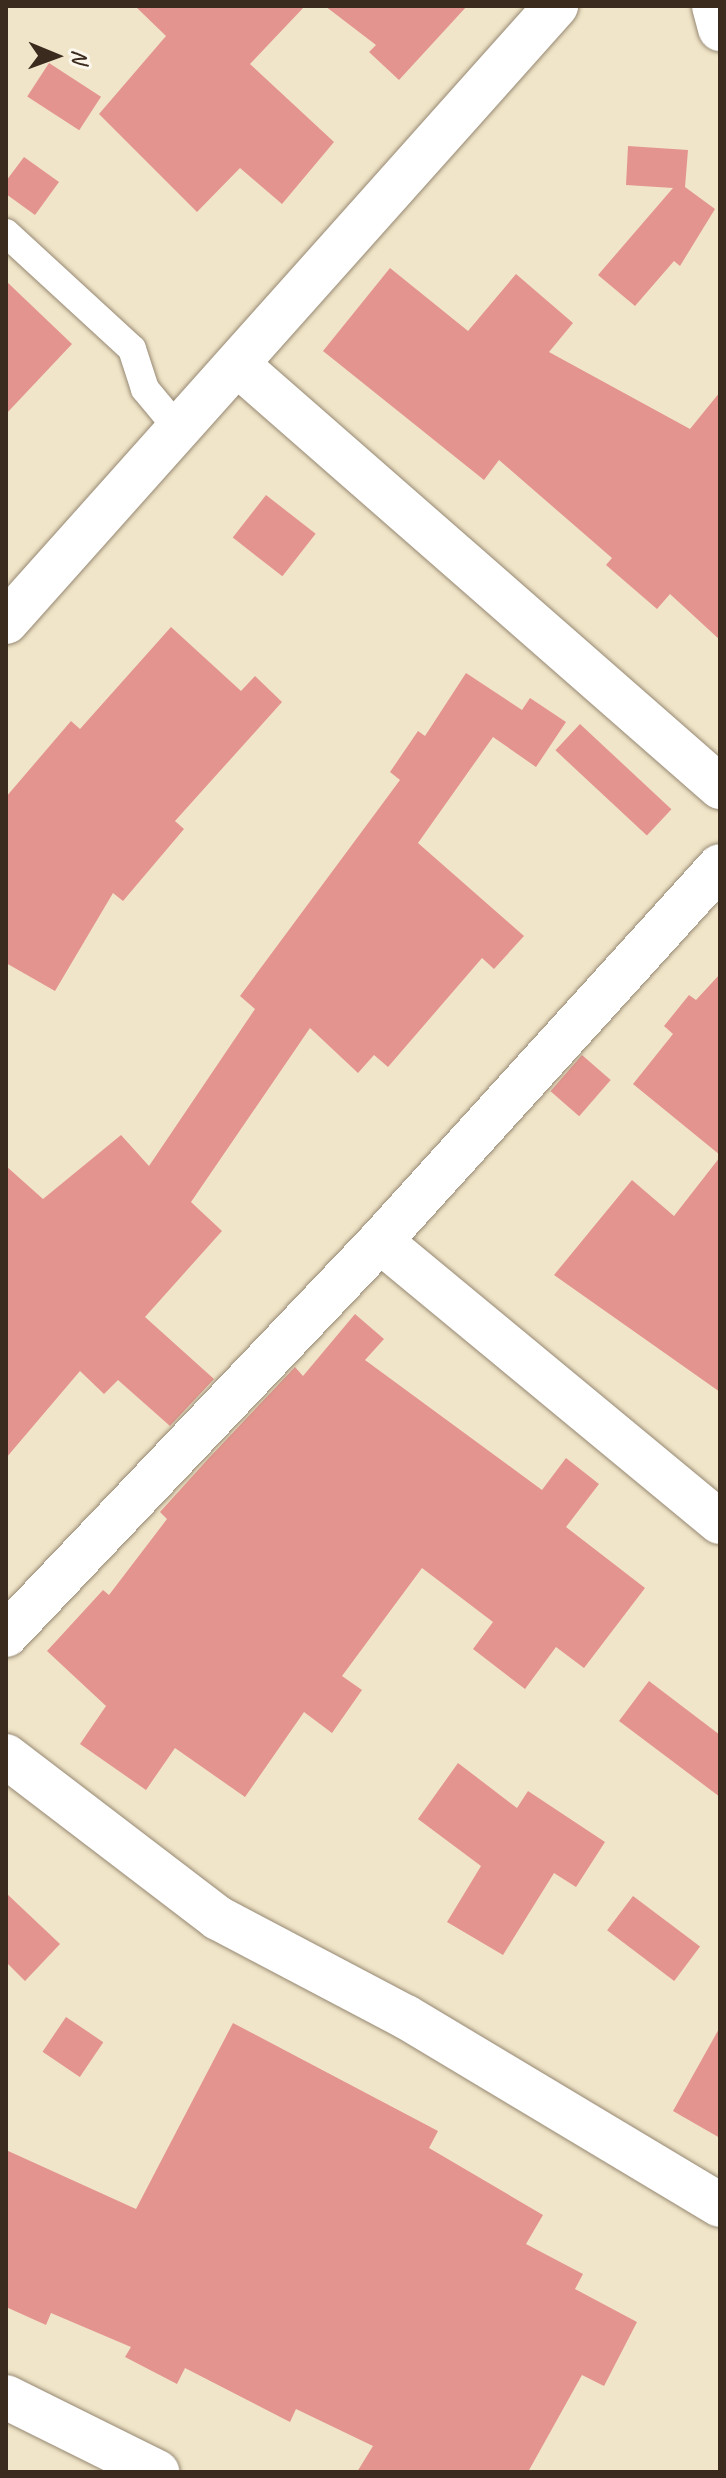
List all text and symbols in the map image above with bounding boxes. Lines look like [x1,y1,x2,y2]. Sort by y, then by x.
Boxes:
north arrow [16,16,96,96]
text: N [66,49,94,63]

